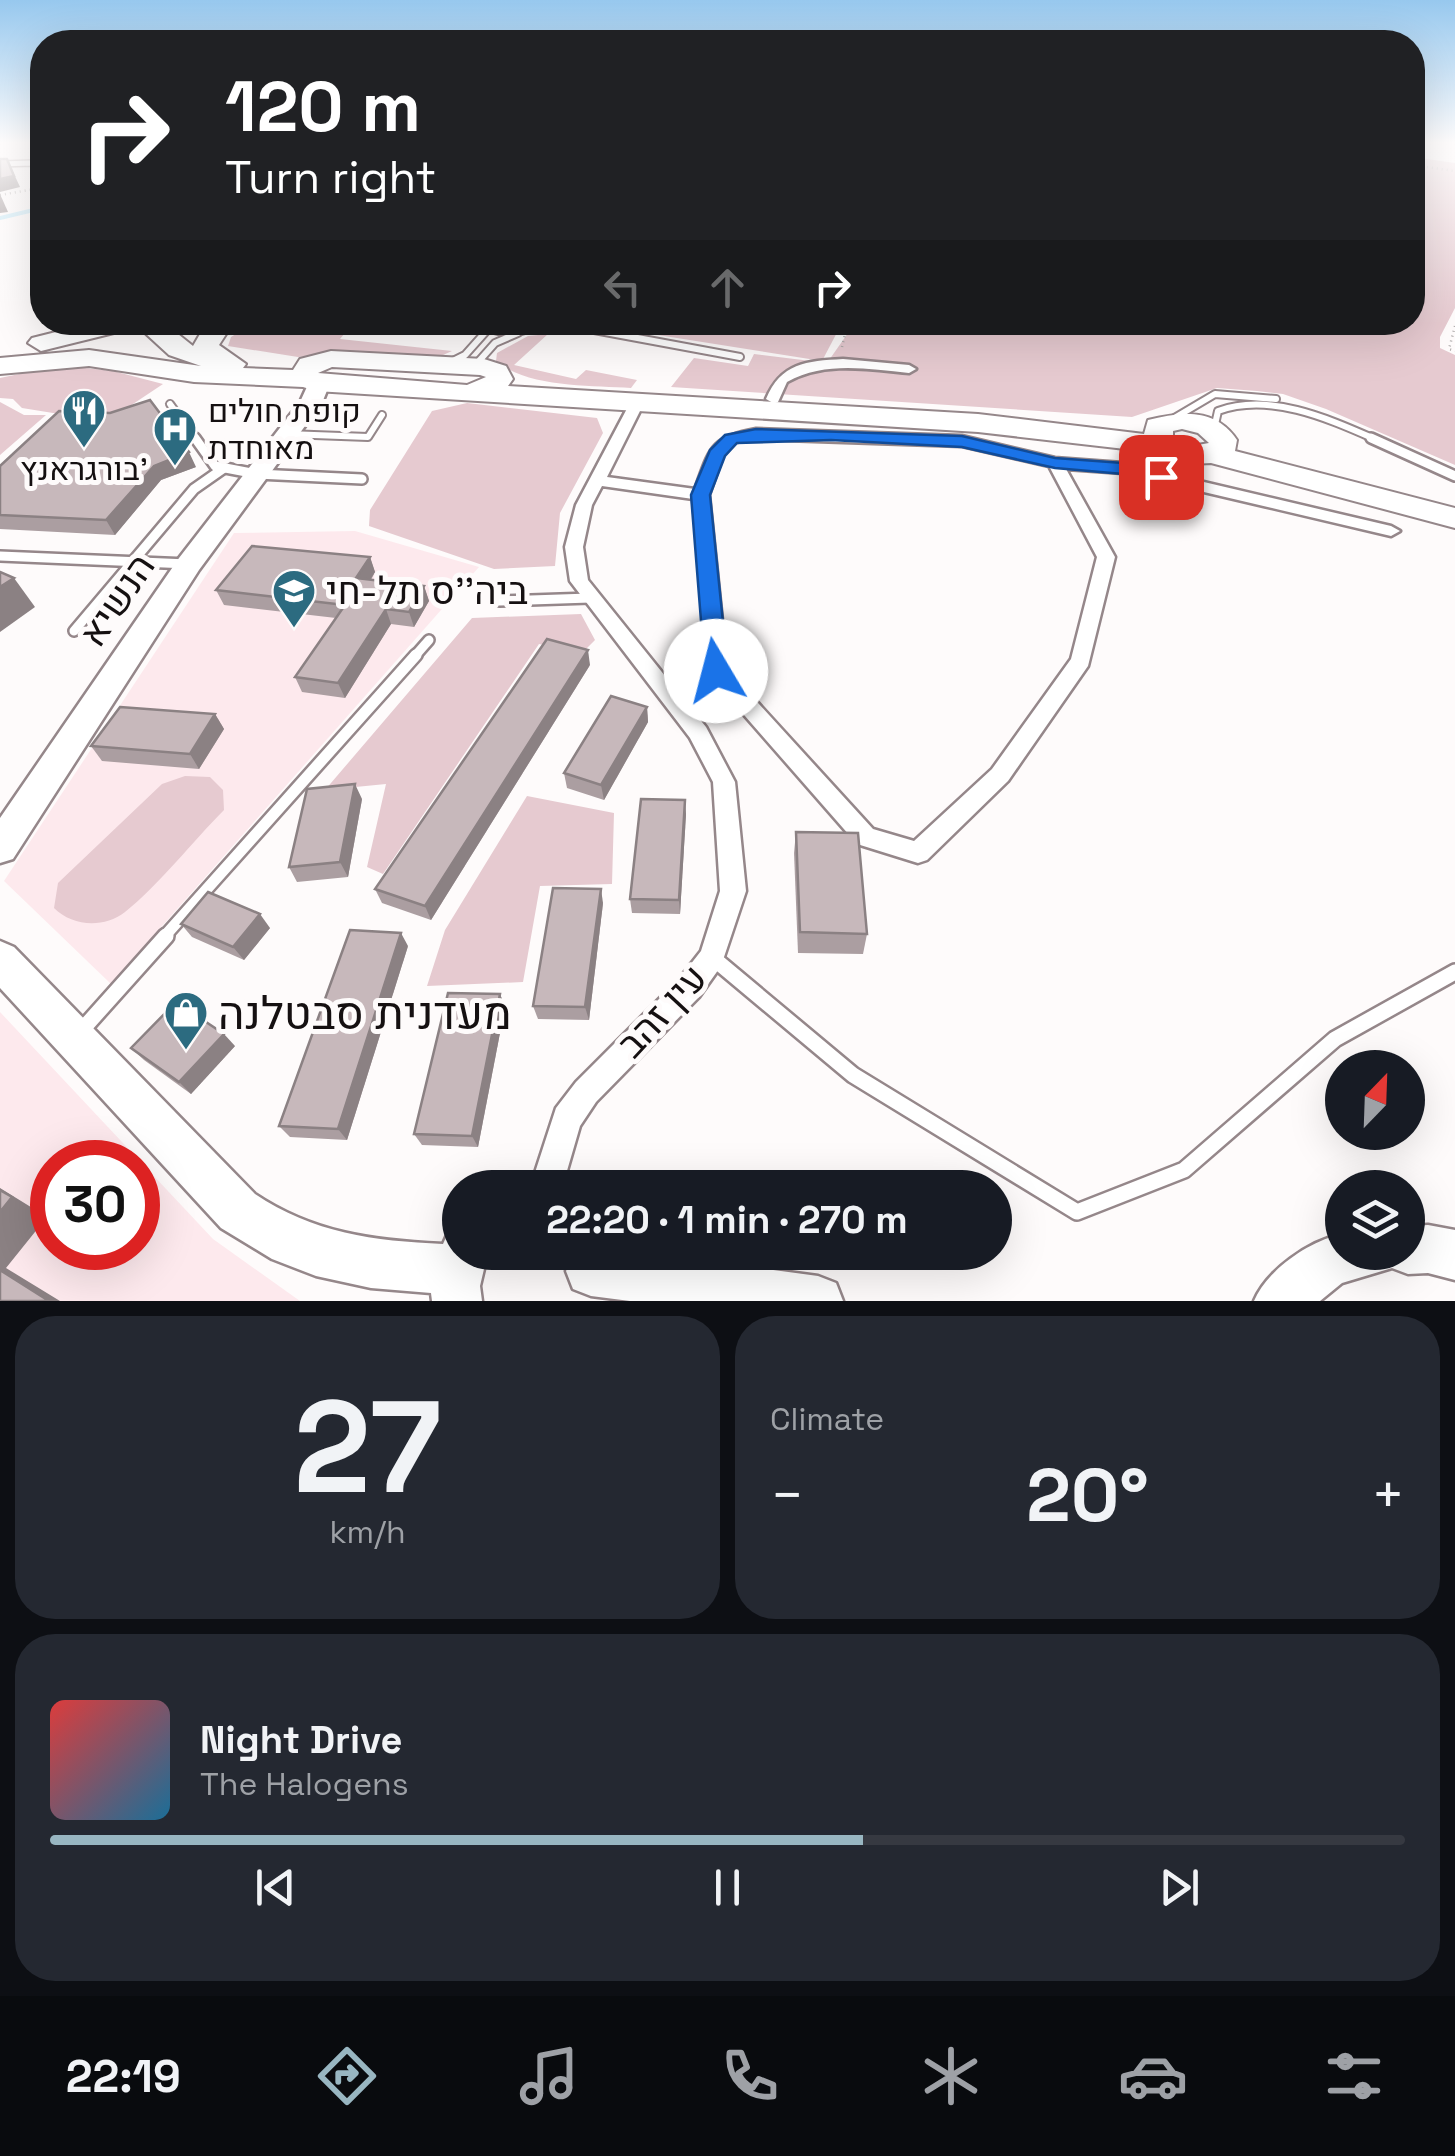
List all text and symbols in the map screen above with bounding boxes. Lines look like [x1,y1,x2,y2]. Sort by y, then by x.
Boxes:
text: 120 m [225,62,421,151]
icon: right [60,70,190,200]
text: Turn right [225,149,436,206]
icon: left [595,260,650,315]
icon: ahead [700,260,755,315]
icon: right [805,260,860,315]
restaurant icon: בורגראנץ' [61,388,107,449]
place label: קופת חולים מאוחדת [208,391,361,468]
hospital icon: קופת חולים מאוחדת [152,406,198,467]
pin [1119,435,1204,520]
place label: בורגראנץ' [20,449,148,489]
icon: arrive [1134,450,1189,505]
street label: הנשיא [69,544,165,656]
place label: ביה''ס תל-חי [326,567,528,615]
school or university icon: ביה''ס תל-חי [271,568,317,629]
position arrow [664,619,768,723]
street label: עין זהב [607,954,717,1068]
place label: מעדנית סבטלנה [218,985,512,1042]
shop icon: מעדנית סבטלנה [163,990,209,1051]
north arrow [1325,1050,1425,1150]
map controls [1325,1050,1425,1270]
speed limit sign: 30 [30,1140,160,1270]
button: layers [1325,1170,1425,1270]
text: 22:20 · 1 min · 270 m [546,1196,908,1244]
text: 27 [294,1364,441,1530]
text: Climate [770,1399,884,1439]
text: 20° [1026,1447,1149,1543]
text: − [770,1460,804,1530]
text: + [1371,1460,1405,1530]
text: km/h [329,1512,406,1552]
text: Night Drive [200,1716,402,1764]
text: The Halogens [200,1764,409,1804]
icon: previous [248,1860,303,1915]
icon: pause [700,1860,755,1915]
icon: next [1152,1860,1207,1915]
icon: directions [312,2041,382,2111]
icon: music [514,2041,584,2111]
icon: phone [715,2041,785,2111]
icon: climate [916,2041,986,2111]
icon: car [1118,2041,1188,2111]
icon: filters [1319,2041,1389,2111]
text: 22:19 [66,2048,181,2105]

